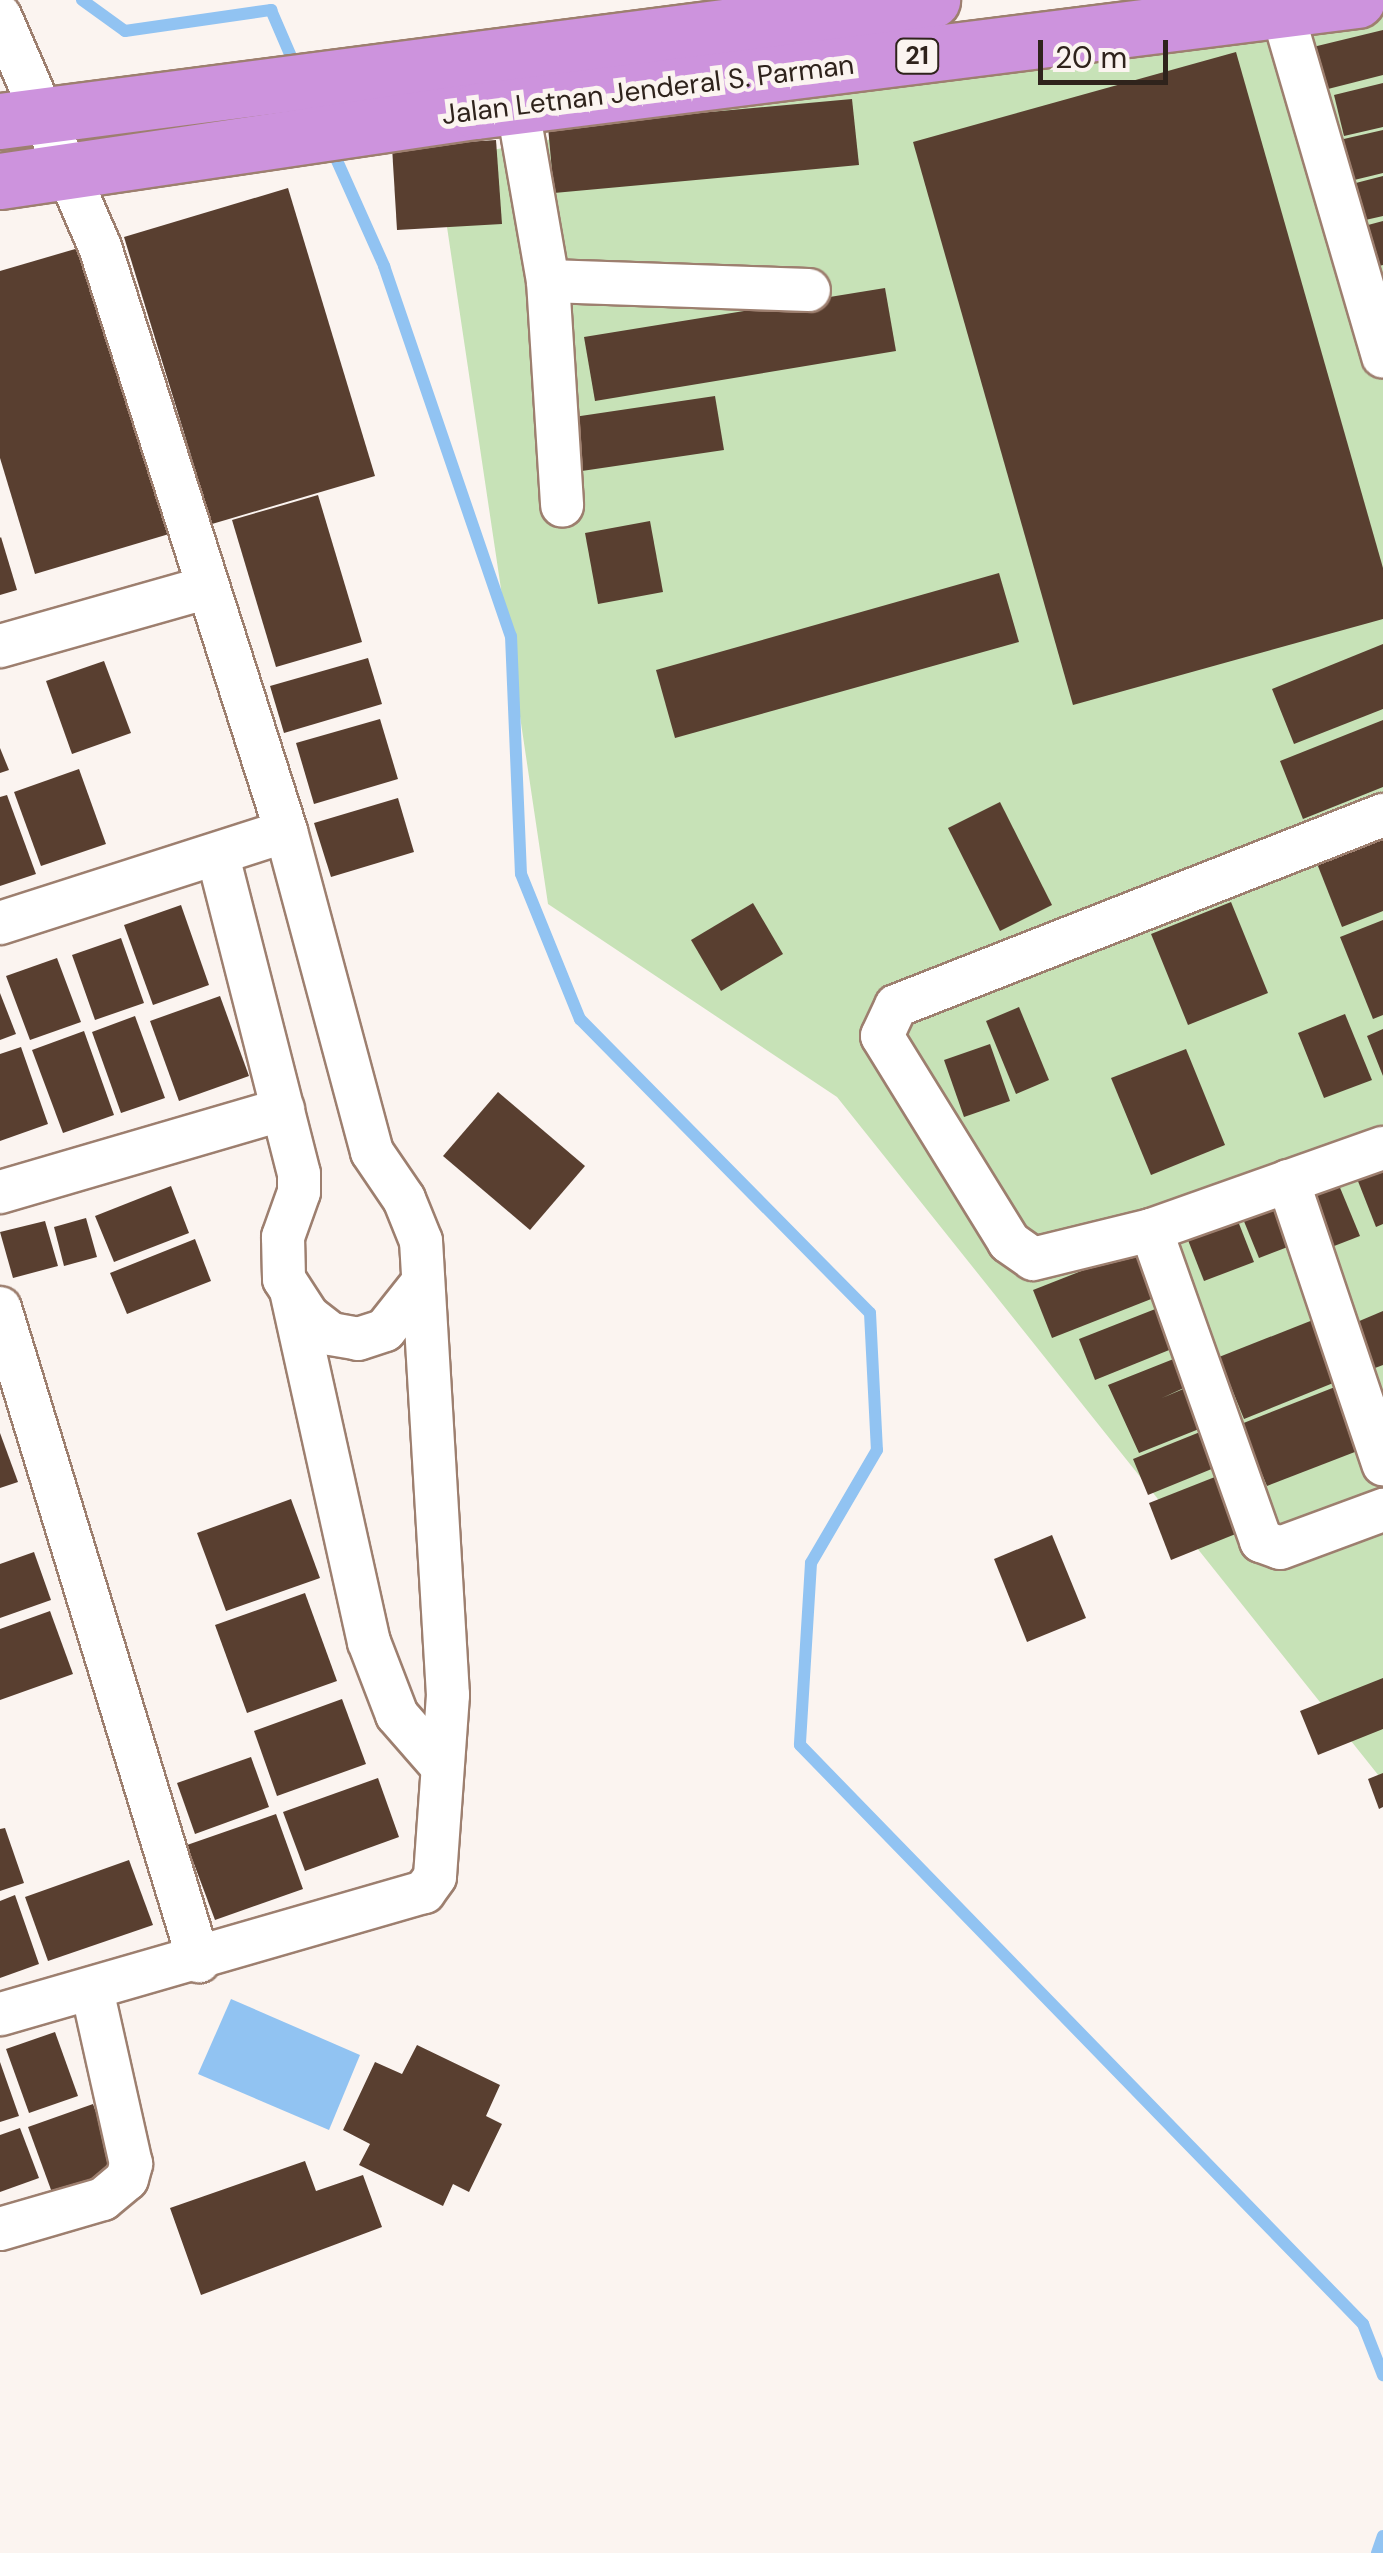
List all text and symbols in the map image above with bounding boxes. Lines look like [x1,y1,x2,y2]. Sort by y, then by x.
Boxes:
scale bar [1043,20,1173,82]
road number: 21 [894,36,940,76]
text: 20 m [1055,38,1127,77]
street label: Jalan Letnan Jenderal S. Parman [440,48,856,132]

